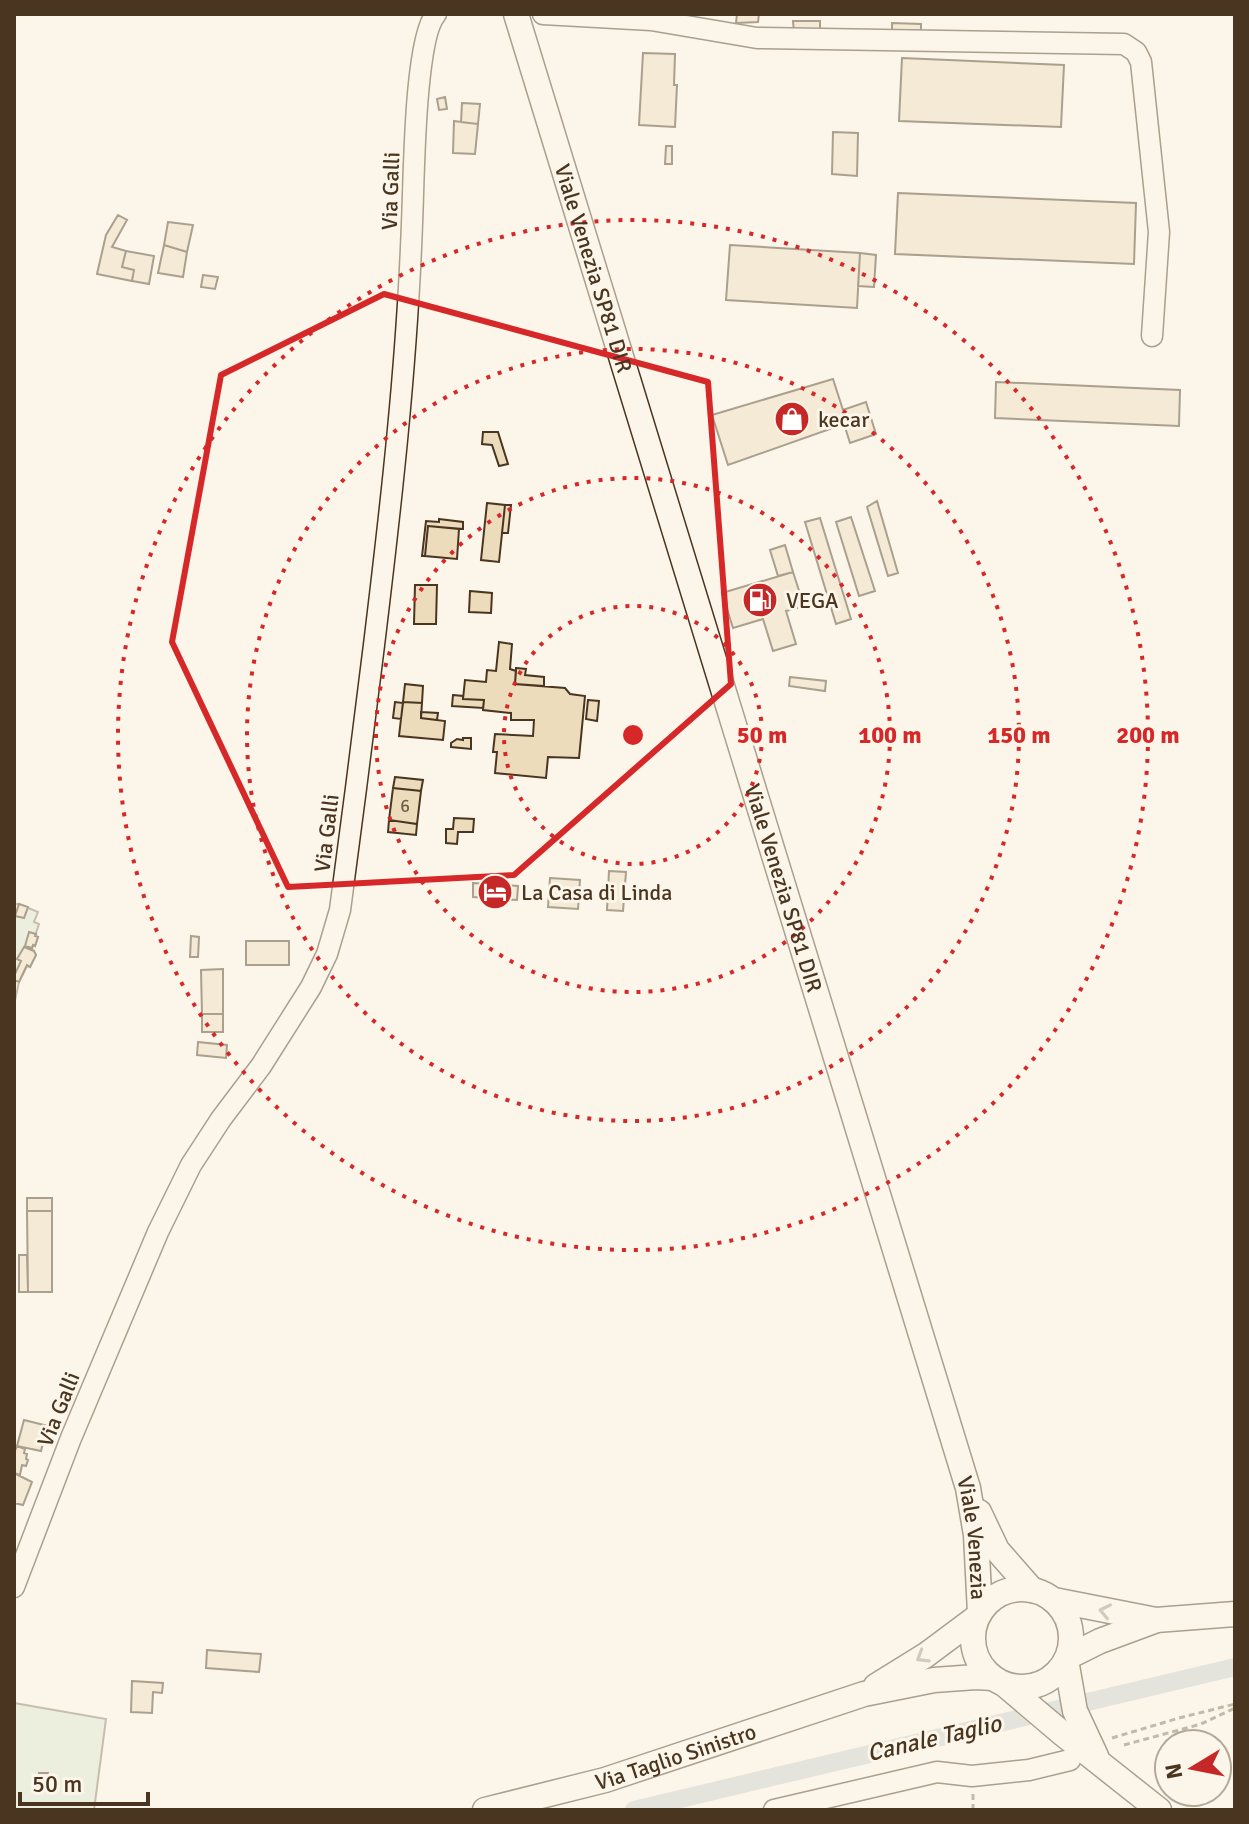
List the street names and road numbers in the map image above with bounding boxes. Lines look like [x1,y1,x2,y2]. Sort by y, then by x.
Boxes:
street label: Via Galli [376,151,405,231]
street label: Viale Venezia SP81 DIR [549,161,638,376]
street label: Viale Venezia SP81 DIR [739,781,828,995]
street label: Via Galli [308,792,345,874]
street label: Via Galli [31,1368,86,1451]
street label: Viale Venezia [951,1473,992,1600]
street label: Via Taglio Sinistro [593,1718,760,1796]

